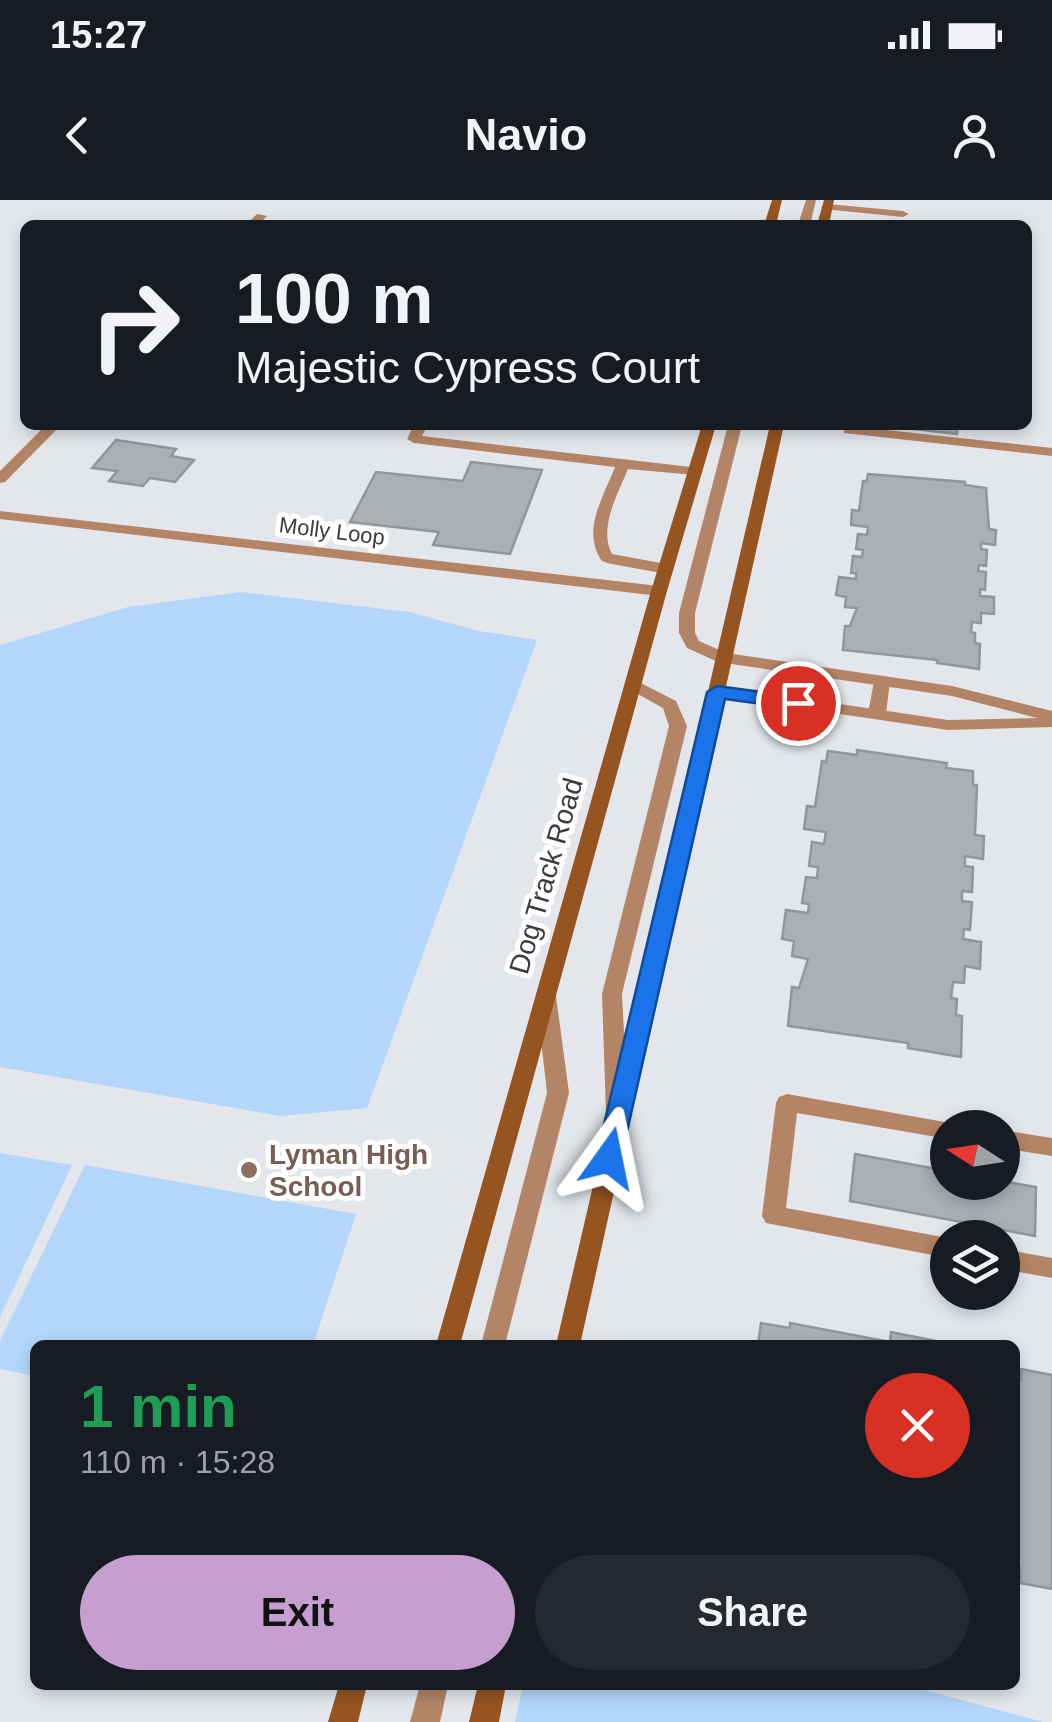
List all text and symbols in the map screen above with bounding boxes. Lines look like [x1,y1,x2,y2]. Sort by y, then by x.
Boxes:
text: 15:27 [50,14,147,56]
icon: back [50,108,105,163]
icon: person [947,108,1002,163]
text: Navio [465,109,587,160]
icon: right [70,260,200,390]
text: 100 m [235,260,433,338]
text: Majestic Cypress Court [235,342,700,393]
street label: Molly Loop [278,512,386,550]
pin [756,661,841,746]
icon: arrive [771,676,826,731]
street label: Dog Track Road [503,774,589,978]
position arrow [557,1106,661,1210]
north arrow [930,1110,1020,1200]
map controls [930,1110,1020,1310]
place label: Lyman High School [269,1139,428,1202]
marker: Lyman High School [238,1159,260,1181]
button: layers [930,1220,1020,1310]
text: 1 min [80,1373,237,1440]
button: close [865,1373,970,1478]
text: 110 m · 15:28 [80,1444,275,1480]
button: Exit [80,1555,515,1670]
button: Share [535,1555,970,1670]

